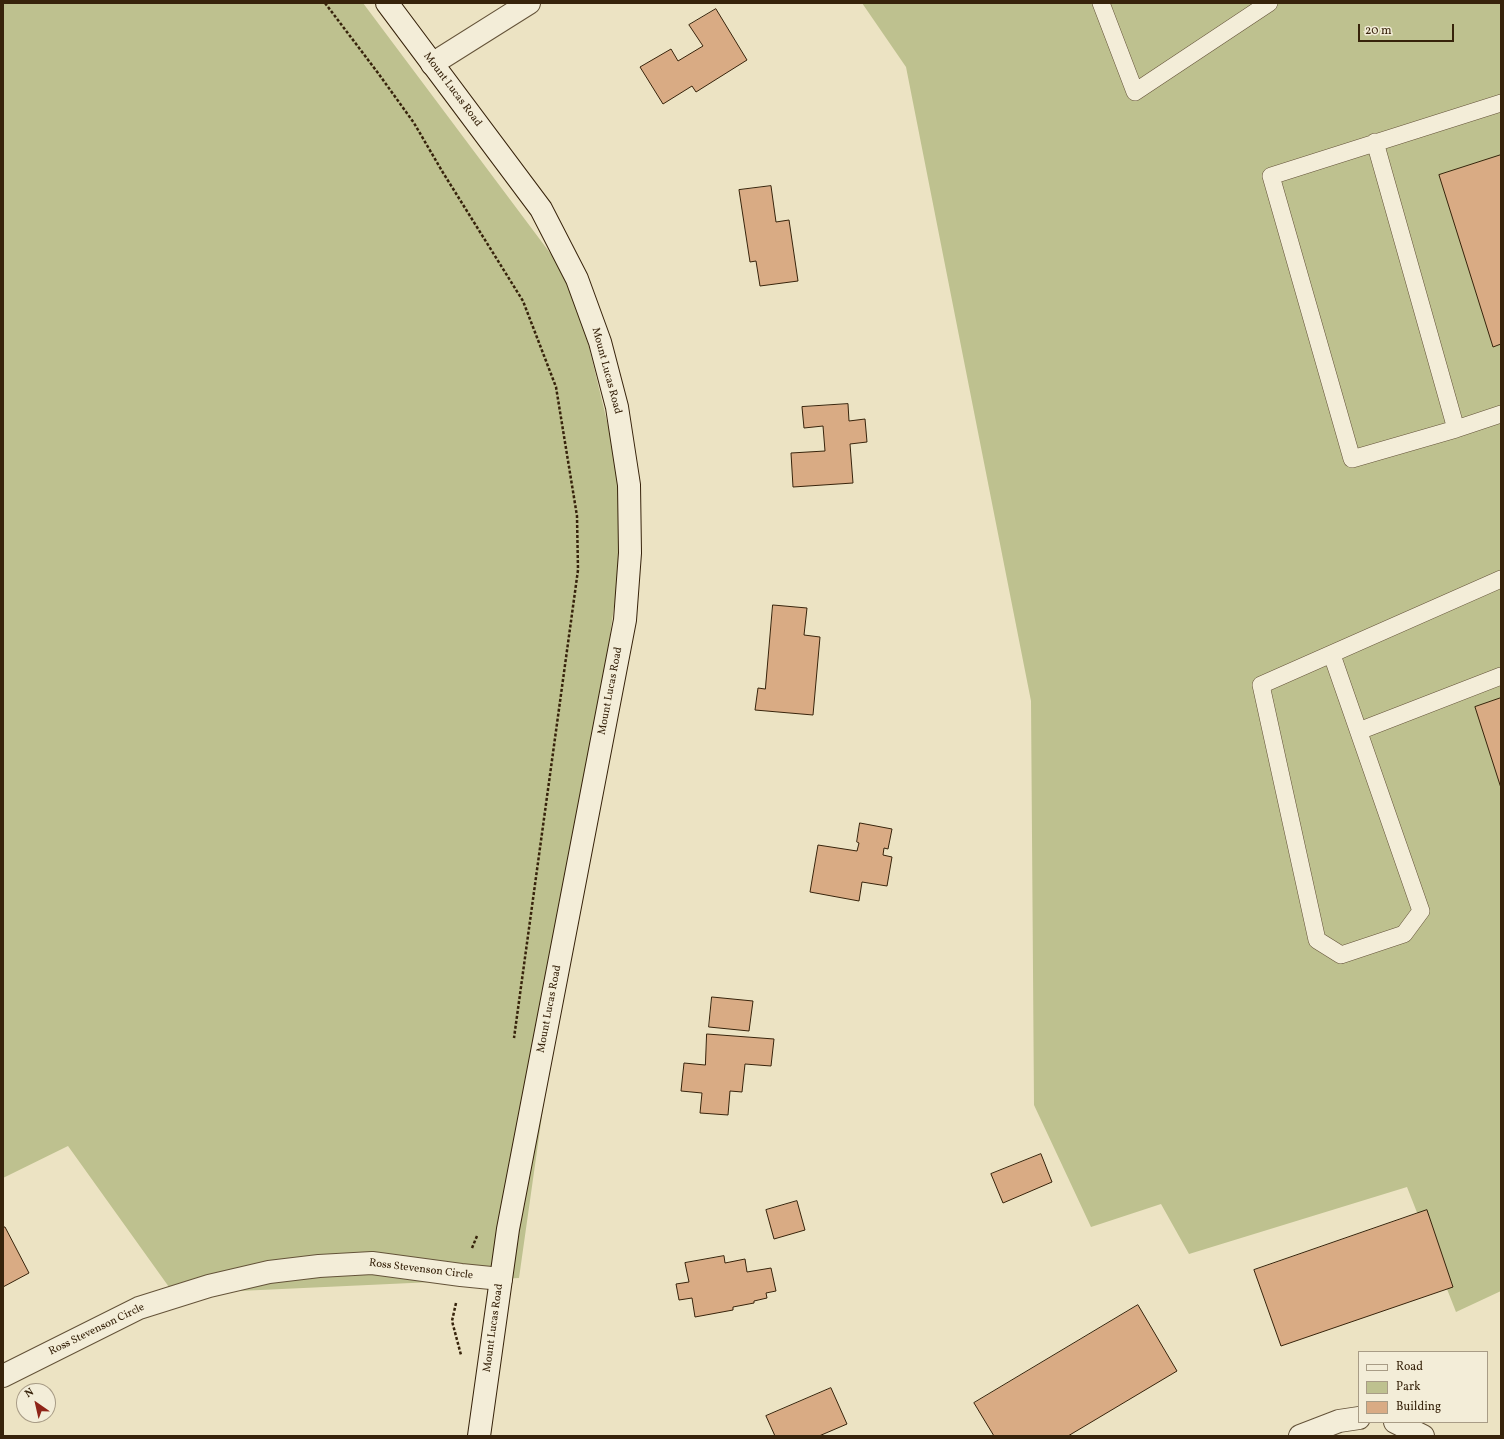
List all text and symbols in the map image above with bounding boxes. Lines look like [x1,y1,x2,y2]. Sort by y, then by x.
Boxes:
scale bar [1360,16,1456,42]
text: 20 m [1365,23,1392,39]
street label: Mount Lucas Road [420,50,484,130]
street label: Mount Lucas Road [588,326,624,416]
street label: Mount Lucas Road [596,646,626,736]
street label: Mount Lucas Road [535,964,565,1054]
street label: Ross Stevenson Circle [368,1257,474,1283]
street label: Mount Lucas Road [481,1283,507,1373]
street label: Ross Stevenson Circle [47,1301,147,1359]
legend [1358,1351,1488,1423]
text: Road [1396,1359,1423,1375]
text: Park [1396,1379,1421,1395]
north arrow [16,1383,56,1423]
text: N [22,1385,37,1402]
text: Building [1396,1399,1441,1415]

